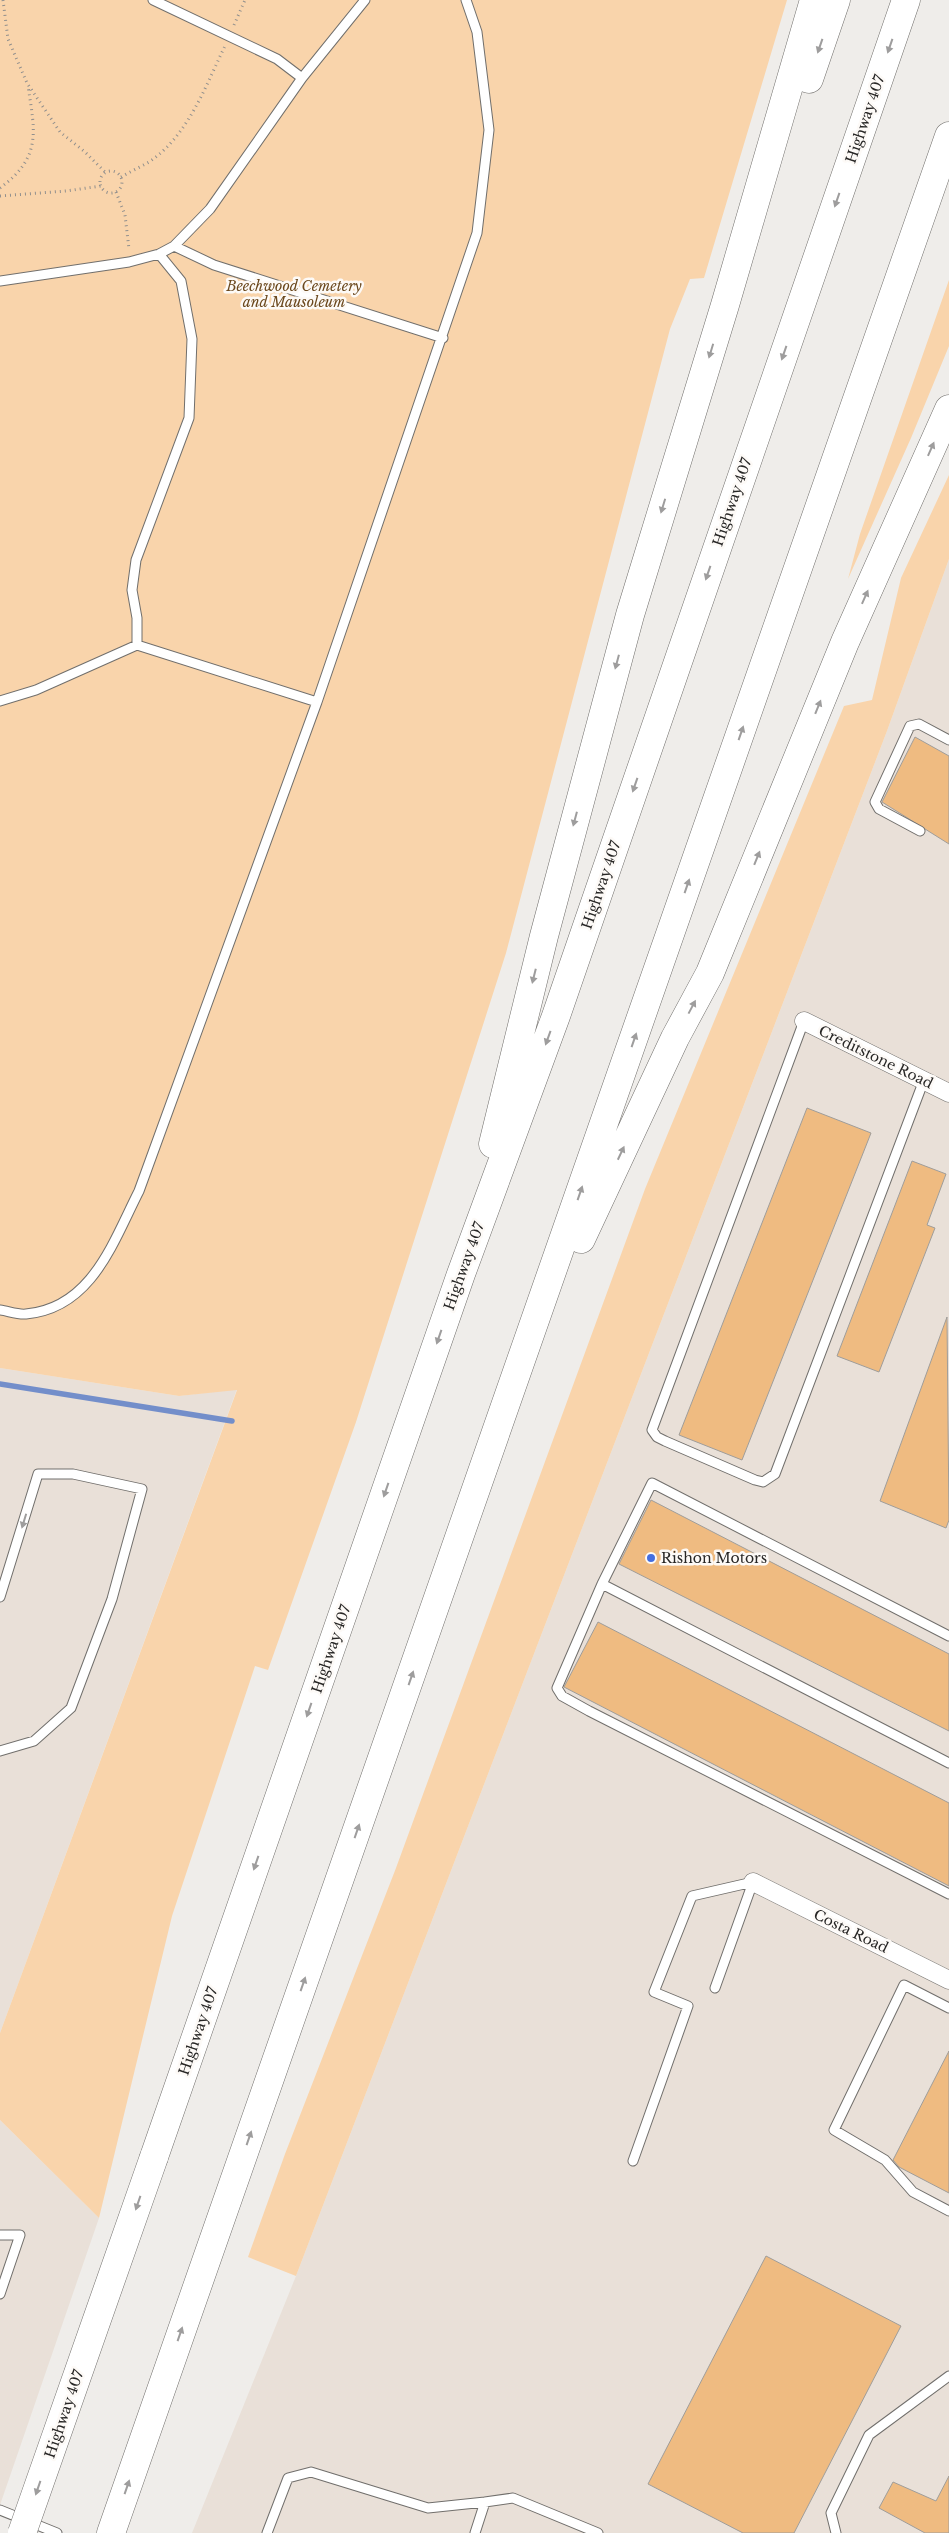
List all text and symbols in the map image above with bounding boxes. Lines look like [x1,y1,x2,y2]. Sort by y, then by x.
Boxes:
one-way arrow [816,39,824,54]
one-way arrow [886,39,894,54]
street label: Highway 407 [841,71,889,166]
one-way arrow [833,192,840,207]
park label: Beechwood Cemetery and Mausoleum [225,277,363,311]
one-way arrow [707,344,714,359]
one-way arrow [780,346,788,361]
one-way arrow [928,442,936,456]
street label: Highway 407 [708,454,756,549]
one-way arrow [659,499,667,514]
one-way arrow [703,566,711,581]
one-way arrow [861,590,869,604]
one-way arrow [613,655,621,670]
one-way arrow [815,700,823,715]
one-way arrow [738,725,745,740]
one-way arrow [630,778,638,793]
one-way arrow [571,812,579,827]
street label: Highway 407 [577,837,625,932]
one-way arrow [753,851,761,865]
one-way arrow [684,878,692,893]
one-way arrow [530,969,538,984]
one-way arrow [688,999,696,1014]
street label: Creditstone Road [816,1022,937,1093]
one-way arrow [544,1031,552,1046]
one-way arrow [631,1032,638,1047]
one-way arrow [617,1146,625,1160]
one-way arrow [577,1185,585,1200]
street label: Highway 407 [440,1219,489,1313]
one-way arrow [435,1329,442,1344]
one-way arrow [382,1483,390,1498]
one-way arrow [19,1513,27,1528]
place label: Rishon Motors [661,1549,767,1567]
marker: Rishon Motors [645,1552,657,1564]
street label: Highway 407 [307,1601,355,1696]
one-way arrow [407,1670,415,1685]
one-way arrow [305,1702,313,1717]
one-way arrow [353,1823,361,1838]
one-way arrow [252,1856,259,1871]
street label: Costa Road [811,1905,892,1957]
one-way arrow [300,1977,307,1992]
street label: Highway 407 [174,1983,222,2078]
one-way arrow [246,2130,253,2145]
one-way arrow [134,2195,141,2210]
one-way arrow [177,2326,185,2341]
street label: Highway 407 [40,2366,88,2461]
one-way arrow [123,2479,131,2494]
one-way arrow [34,2481,42,2496]

